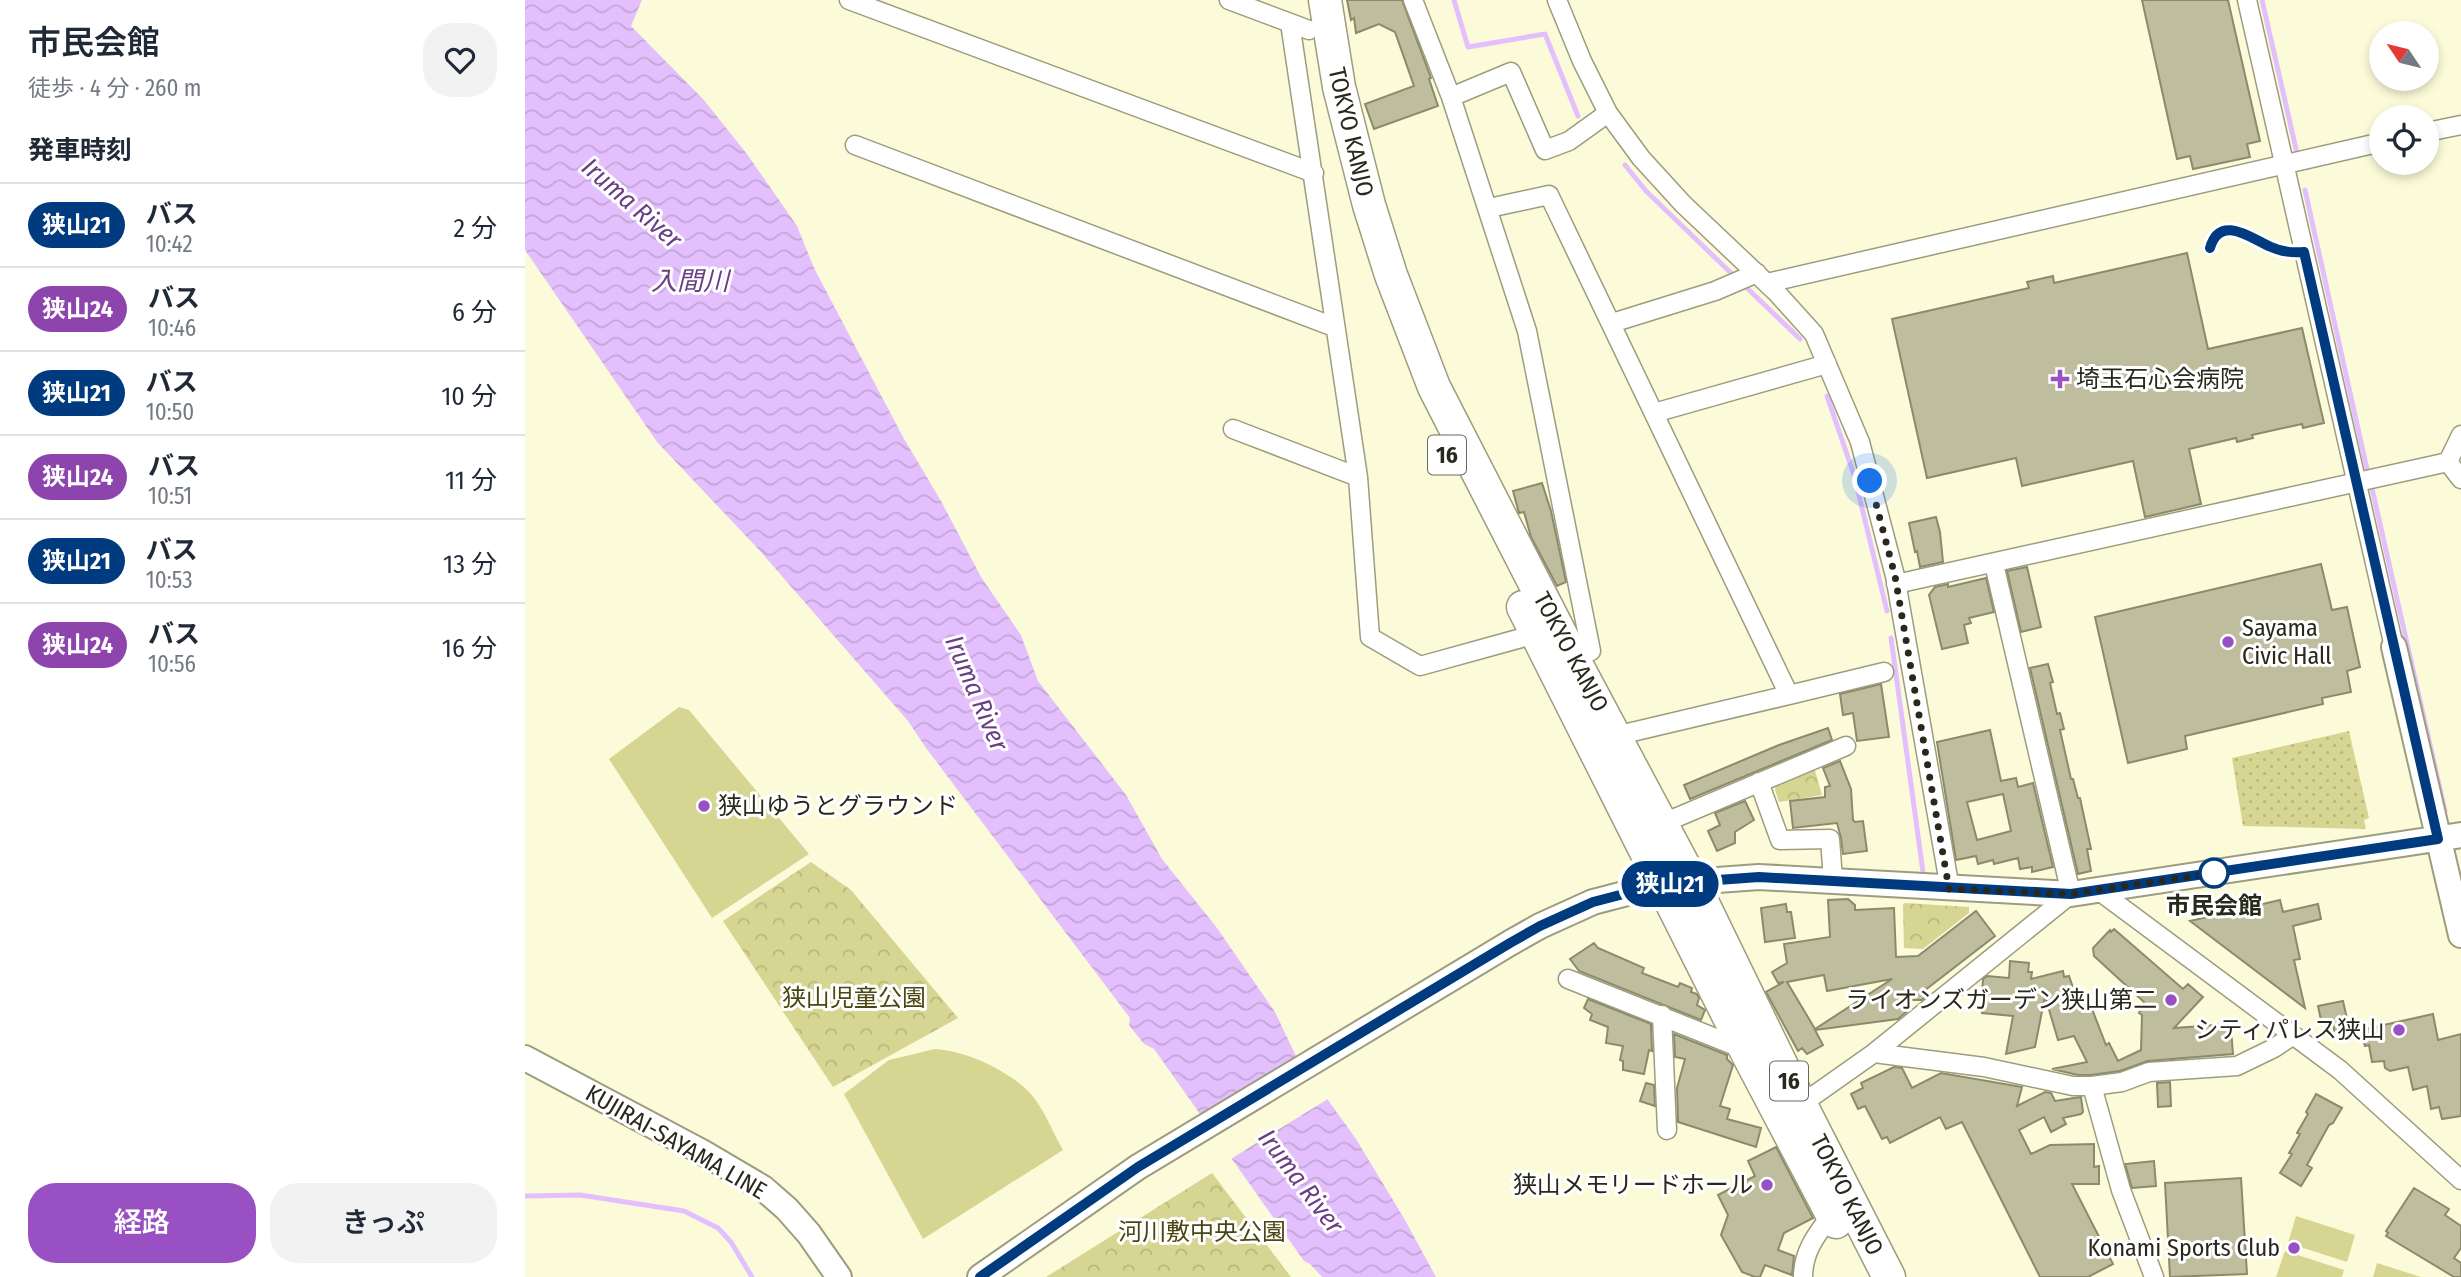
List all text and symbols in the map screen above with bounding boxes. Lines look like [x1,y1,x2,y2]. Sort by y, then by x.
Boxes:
north arrow [2369,21,2439,91]
map controls [2369,21,2439,175]
text: 市民会館 [28,23,160,63]
button: heart [423,23,497,97]
street label: TOKYO KANJO [1323,65,1379,199]
text: 徒歩 · 4 分 · 260 m [28,74,202,102]
button: locate [2369,105,2439,175]
text: 発車時刻 [28,135,132,166]
water label: Iruma River [575,152,689,256]
text: バス [146,199,198,230]
text: 狭山21 [42,211,111,239]
text: 2 分 [453,213,497,244]
text: 10:42 [146,230,193,258]
water label: 入間川 [651,266,732,297]
text: バス [148,283,200,314]
text: 狭山24 [42,295,113,323]
text: 6 分 [452,297,497,328]
text: 10:46 [148,314,196,342]
place label: 埼玉石心会病院 [2076,365,2244,393]
text: バス [146,367,198,398]
marker: 埼玉石心会病院 [2050,369,2070,389]
text: 狭山21 [42,379,111,407]
text: 10 分 [441,381,497,412]
text: 10:50 [146,398,194,426]
road number: 16 [1428,436,1466,475]
text: バス [148,451,200,482]
text: 狭山24 [42,463,113,491]
your location [1852,463,1887,498]
text: 11 分 [445,465,497,496]
text: 10:51 [148,482,192,510]
text: バス [146,535,198,566]
text: 狭山21 [42,547,111,575]
text: 13 分 [443,549,497,580]
text: 10:53 [146,566,193,594]
street label: TOKYO KANJO [1528,587,1614,717]
place label: Sayama Civic Hall [2242,614,2332,670]
text: バス [148,619,200,650]
text: 狭山24 [42,631,113,659]
water label: Iruma River [938,631,1015,756]
text: 16 分 [442,633,497,664]
marker: Sayama Civic Hall [2220,634,2236,650]
text: 10:56 [148,650,196,678]
place label: 狭山ゆうとグラウンド [718,792,958,820]
marker: 狭山ゆうとグラウンド [696,798,712,814]
marker: 市民会館 [2199,858,2229,888]
line badge: 狭山21 [1621,861,1719,907]
text: 狭山21 [1636,870,1704,898]
place label: 市民会館 [2166,892,2262,920]
park label: 狭山児童公園 [782,984,926,1012]
place label: ライオンズガーデン狭山第二 [1845,986,2157,1014]
marker: ライオンズガーデン狭山第二 [2163,992,2179,1008]
place label: シティパレス狭山 [2194,1016,2385,1044]
marker: シティパレス狭山 [2391,1022,2407,1038]
road number: 16 [1770,1062,1808,1100]
street label: KUJIRAI-SAYAMA LINE [581,1079,771,1205]
water label: Iruma River [1251,1123,1350,1240]
street label: TOKYO KANJO [1805,1130,1889,1260]
place label: 狭山メモリードホール [1513,1171,1753,1199]
marker: 狭山メモリードホール [1759,1177,1775,1193]
button: 経路 [28,1183,256,1263]
button: きっぷ [270,1183,497,1263]
park label: 河川敷中央公園 [1118,1218,1286,1246]
place label: Konami Sports Club [2087,1234,2280,1262]
marker: Konami Sports Club [2286,1240,2302,1256]

